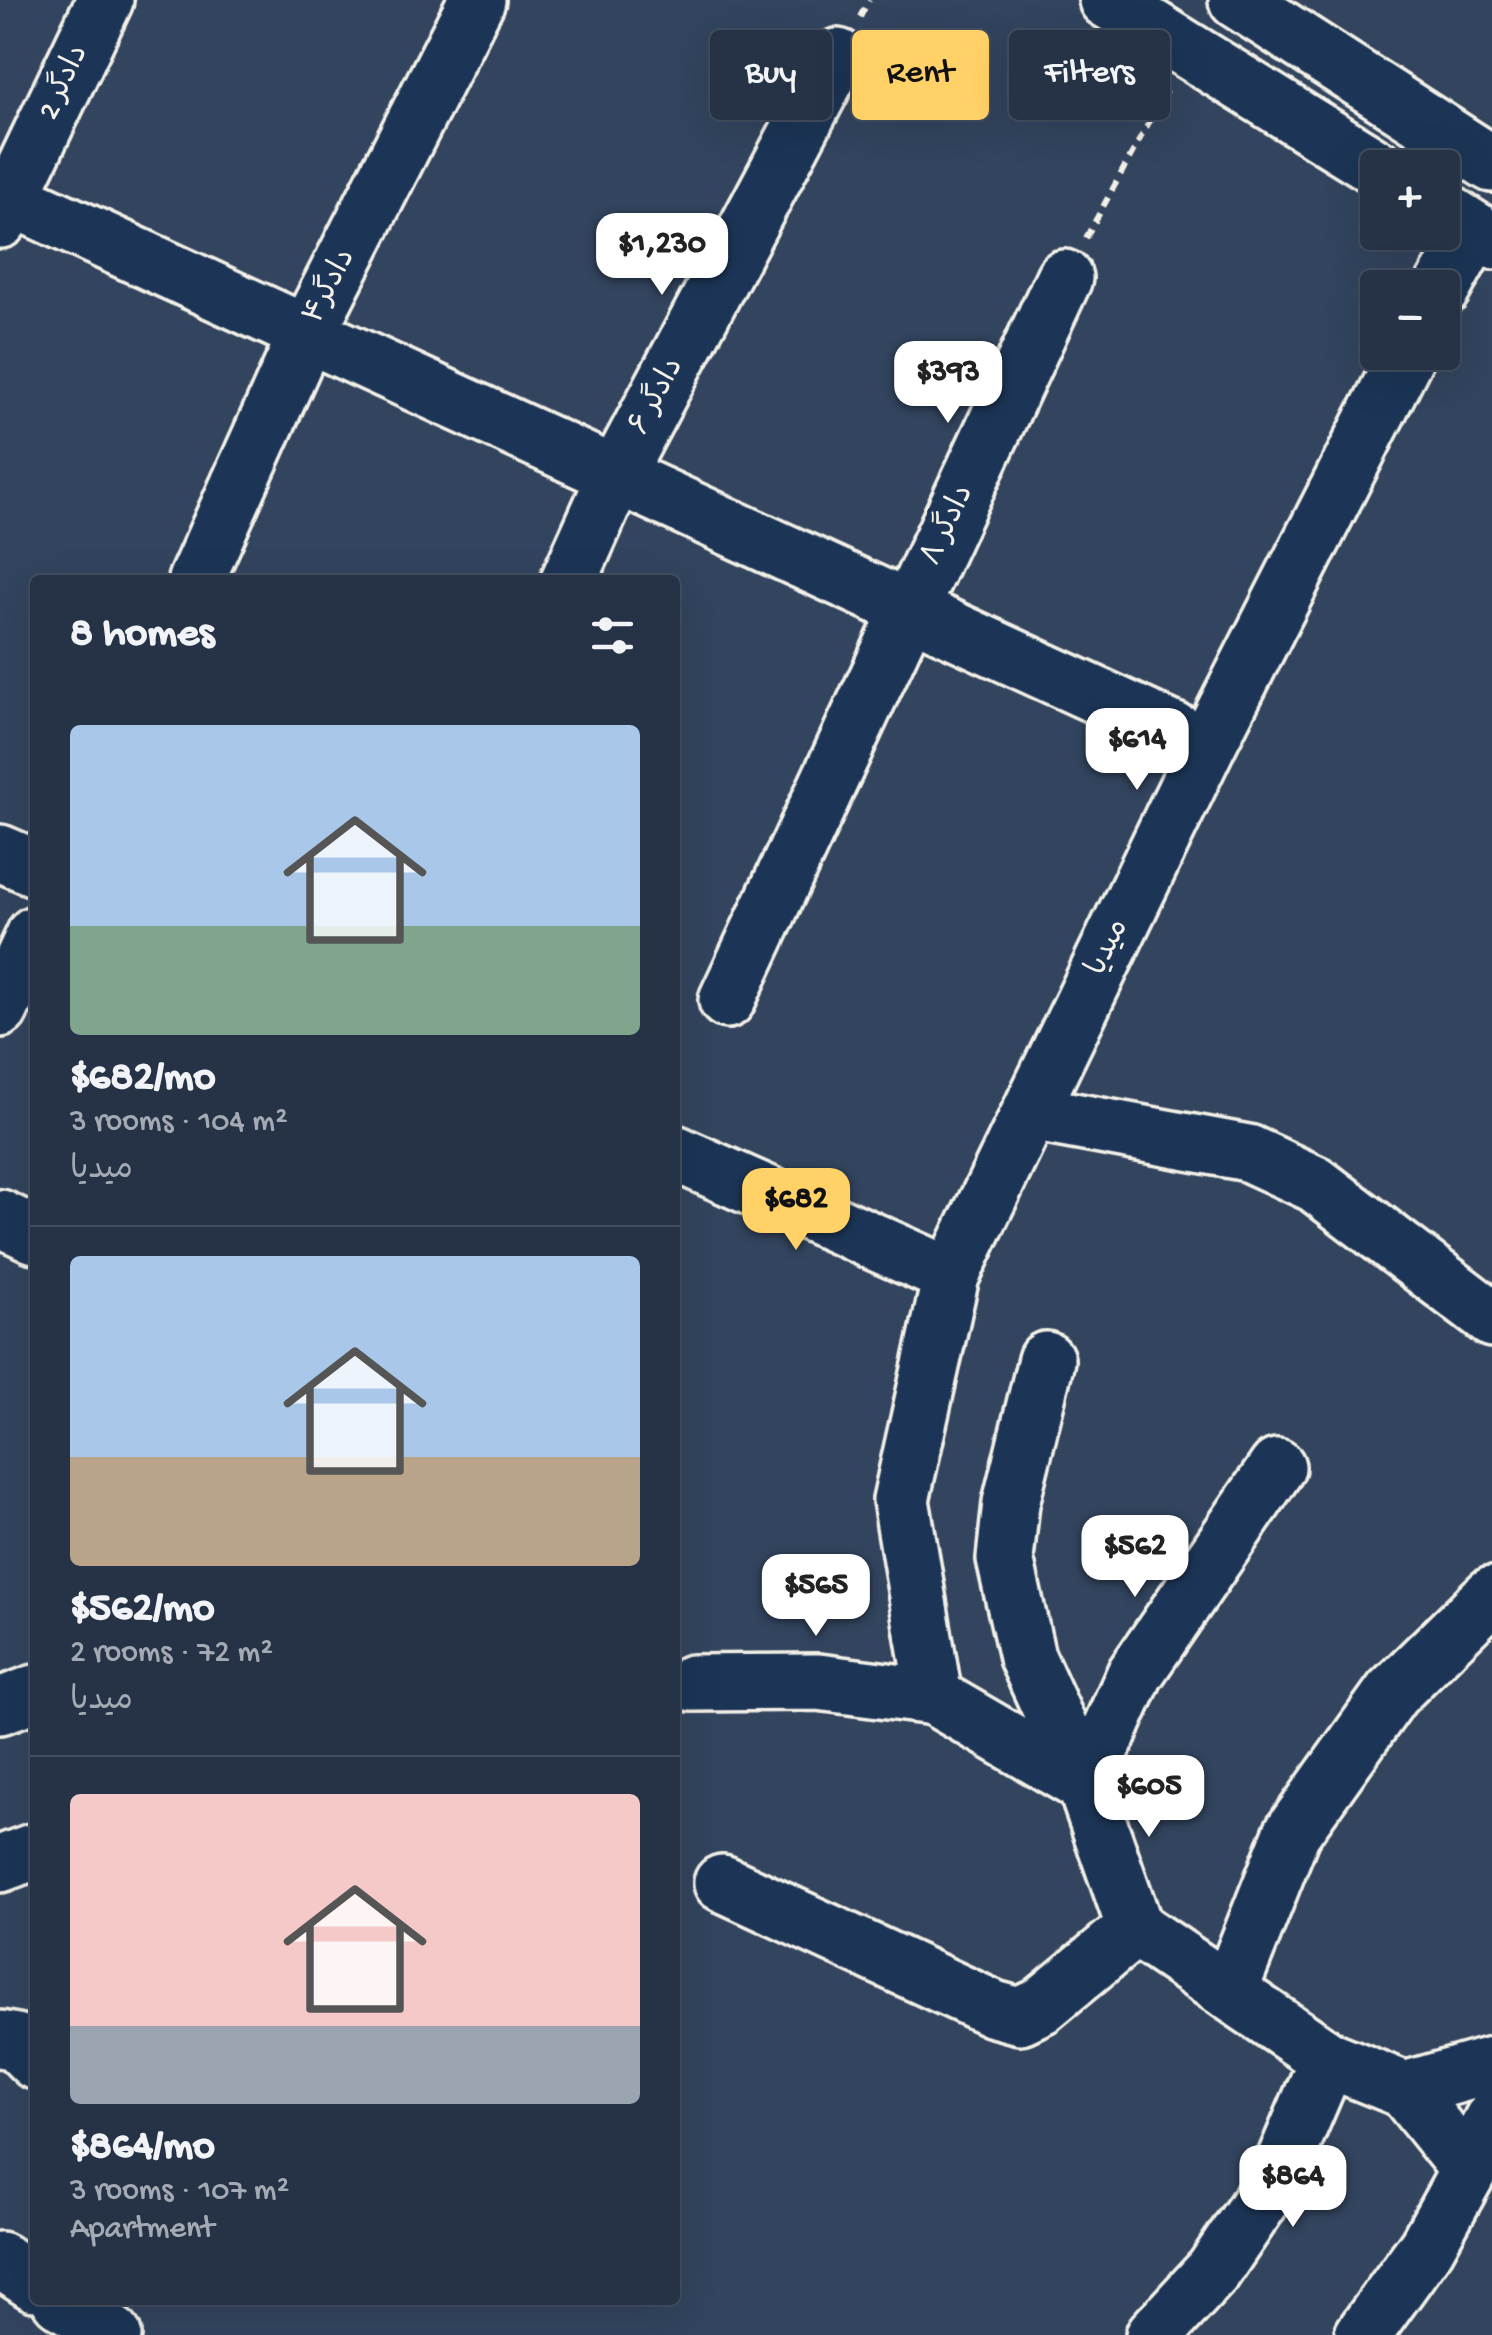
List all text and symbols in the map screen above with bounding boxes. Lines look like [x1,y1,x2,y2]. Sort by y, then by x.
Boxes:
chip: Buy [710,30,832,120]
chip: Rent [852,30,989,120]
chip: Filters [1009,30,1170,120]
street label: دادگر 2 [29,38,97,126]
map controls [1360,150,1460,370]
button: + [1360,150,1460,250]
pin: $1,230 [581,213,743,298]
text: $1,230 [618,226,706,264]
street label: دادگر۴ [294,242,365,330]
button: − [1360,270,1460,370]
pin: $393 [889,341,1007,426]
street label: دادگر ۶ [620,351,693,441]
text: $393 [916,354,980,392]
street label: دادگر ۸ [912,478,983,572]
icon: filters [585,608,640,663]
text: 8 homes [70,611,214,660]
pin: $614 [1078,708,1196,793]
text: $614 [1108,721,1166,759]
icon: home [265,790,445,970]
street label: میدیا [1080,914,1138,982]
text: $682/mo [70,1055,215,1104]
text: 3 rooms · 104 m² [70,1104,288,1142]
text: میدیا [70,1152,133,1190]
pin: $682 [737,1168,855,1253]
text: $682 [764,1181,828,1219]
icon: home [265,1321,445,1501]
pin: $562 [1076,1515,1194,1600]
text: $562 [1103,1528,1167,1566]
pin: $565 [757,1554,875,1639]
text: $565 [784,1567,848,1605]
text: $562/mo [70,1586,215,1635]
text: 2 rooms · 72 m² [70,1635,273,1673]
text: میدیا [70,1683,133,1721]
pin: $605 [1090,1755,1208,1840]
text: $605 [1116,1768,1182,1806]
icon: home [265,1859,445,2039]
text: $864/mo [70,2124,215,2173]
pin: $864 [1234,2145,1352,2230]
text: $864 [1261,2158,1325,2196]
text: 3 rooms · 107 m² [70,2173,289,2211]
text: Apartment [70,2211,214,2249]

